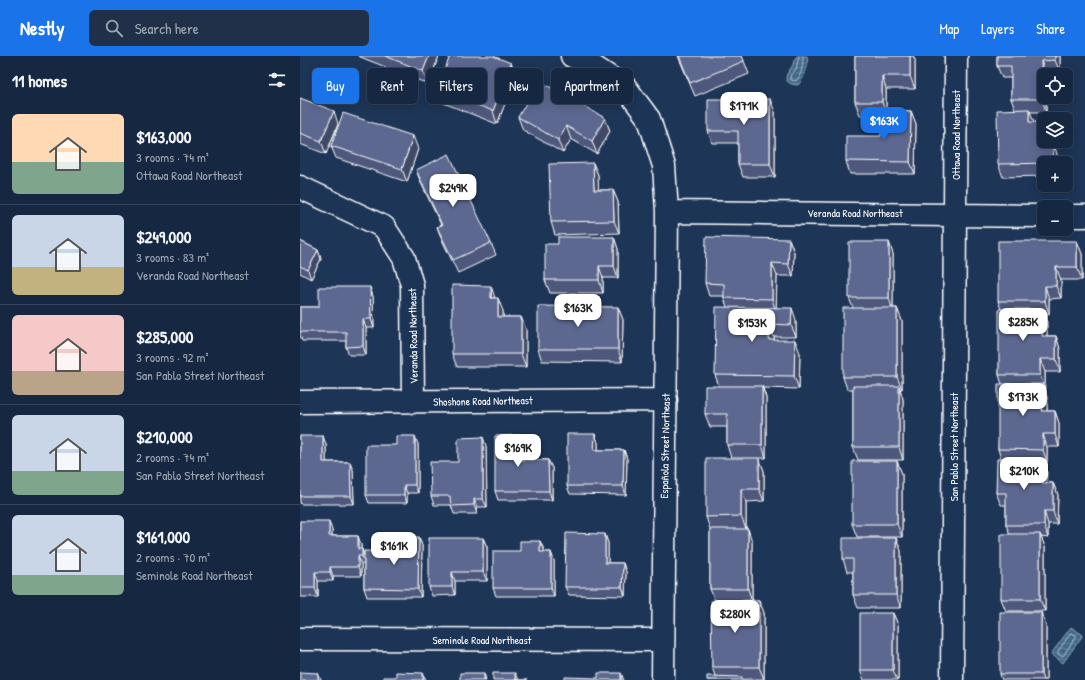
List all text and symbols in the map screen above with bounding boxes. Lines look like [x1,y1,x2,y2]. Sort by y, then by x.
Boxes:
search box [89,10,369,46]
text: Nestly [20,15,65,41]
icon: search [103,17,125,39]
text: Search here [135,18,199,39]
text: Map [939,19,959,38]
text: Layers [981,19,1014,38]
text: Share [1036,19,1065,38]
chip: Buy [312,68,359,104]
chip: Rent [367,68,418,104]
chip: Filters [426,68,487,104]
chip: New [495,68,543,104]
chip: Apartment [551,68,633,104]
map controls [1037,68,1073,236]
button: locate [1037,68,1073,104]
text: 11 homes [12,69,67,92]
icon: filters [266,69,288,91]
street label: Ottawa Road Northeast [949,90,963,180]
pin: $171K [716,92,772,126]
text: $171K [729,96,759,114]
pin: $163K [856,107,912,141]
text: $163K [869,111,899,129]
button: layers [1037,112,1073,148]
text: $163,000 [136,125,191,148]
icon: home [44,130,92,178]
text: 3 rooms · 74 m² [136,148,209,166]
button: + [1037,156,1073,192]
text: Ottawa Road Northeast [136,166,243,184]
pin: $249K [425,174,481,208]
text: $249K [438,178,468,196]
button: − [1037,200,1073,236]
street label: Veranda Road Northeast [807,206,903,220]
text: $249,000 [136,225,191,248]
icon: home [44,231,92,279]
text: 3 rooms · 83 m² [136,248,209,266]
text: Veranda Road Northeast [136,266,249,284]
street label: Veranda Road Northeast [405,288,421,384]
pin: $163K [550,294,606,328]
text: $163K [563,298,593,316]
pin: $285K [995,308,1051,342]
pin: $153K [724,309,780,343]
text: $285K [1008,312,1038,330]
text: $153K [737,313,767,331]
text: $285,000 [136,325,193,348]
icon: home [44,331,92,379]
text: 3 rooms · 92 m² [136,348,208,366]
text: San Pablo Street Northeast [136,366,264,384]
pin: $173K [995,383,1051,417]
text: $173K [1008,387,1038,405]
street label: San Pablo Street Northeast [947,392,961,501]
street label: Shoshone Road Northeast [433,393,533,409]
street label: Española Street Northeast [657,393,673,499]
text: $210,000 [136,425,193,448]
icon: home [44,431,92,479]
pin: $169K [490,434,546,468]
text: $169K [504,438,532,456]
text: 2 rooms · 74 m² [136,448,209,466]
pin: $210K [996,457,1052,491]
text: $210K [1009,461,1039,479]
text: San Pablo Street Northeast [136,466,264,484]
text: $161,000 [136,525,190,548]
icon: home [44,531,92,579]
pin: $161K [366,532,422,566]
text: $161K [380,536,408,554]
text: 2 rooms · 70 m² [136,548,210,566]
text: Seminole Road Northeast [136,566,253,584]
pin: $280K [707,600,763,634]
text: $280K [720,604,750,622]
street label: Seminole Road Northeast [433,633,532,647]

